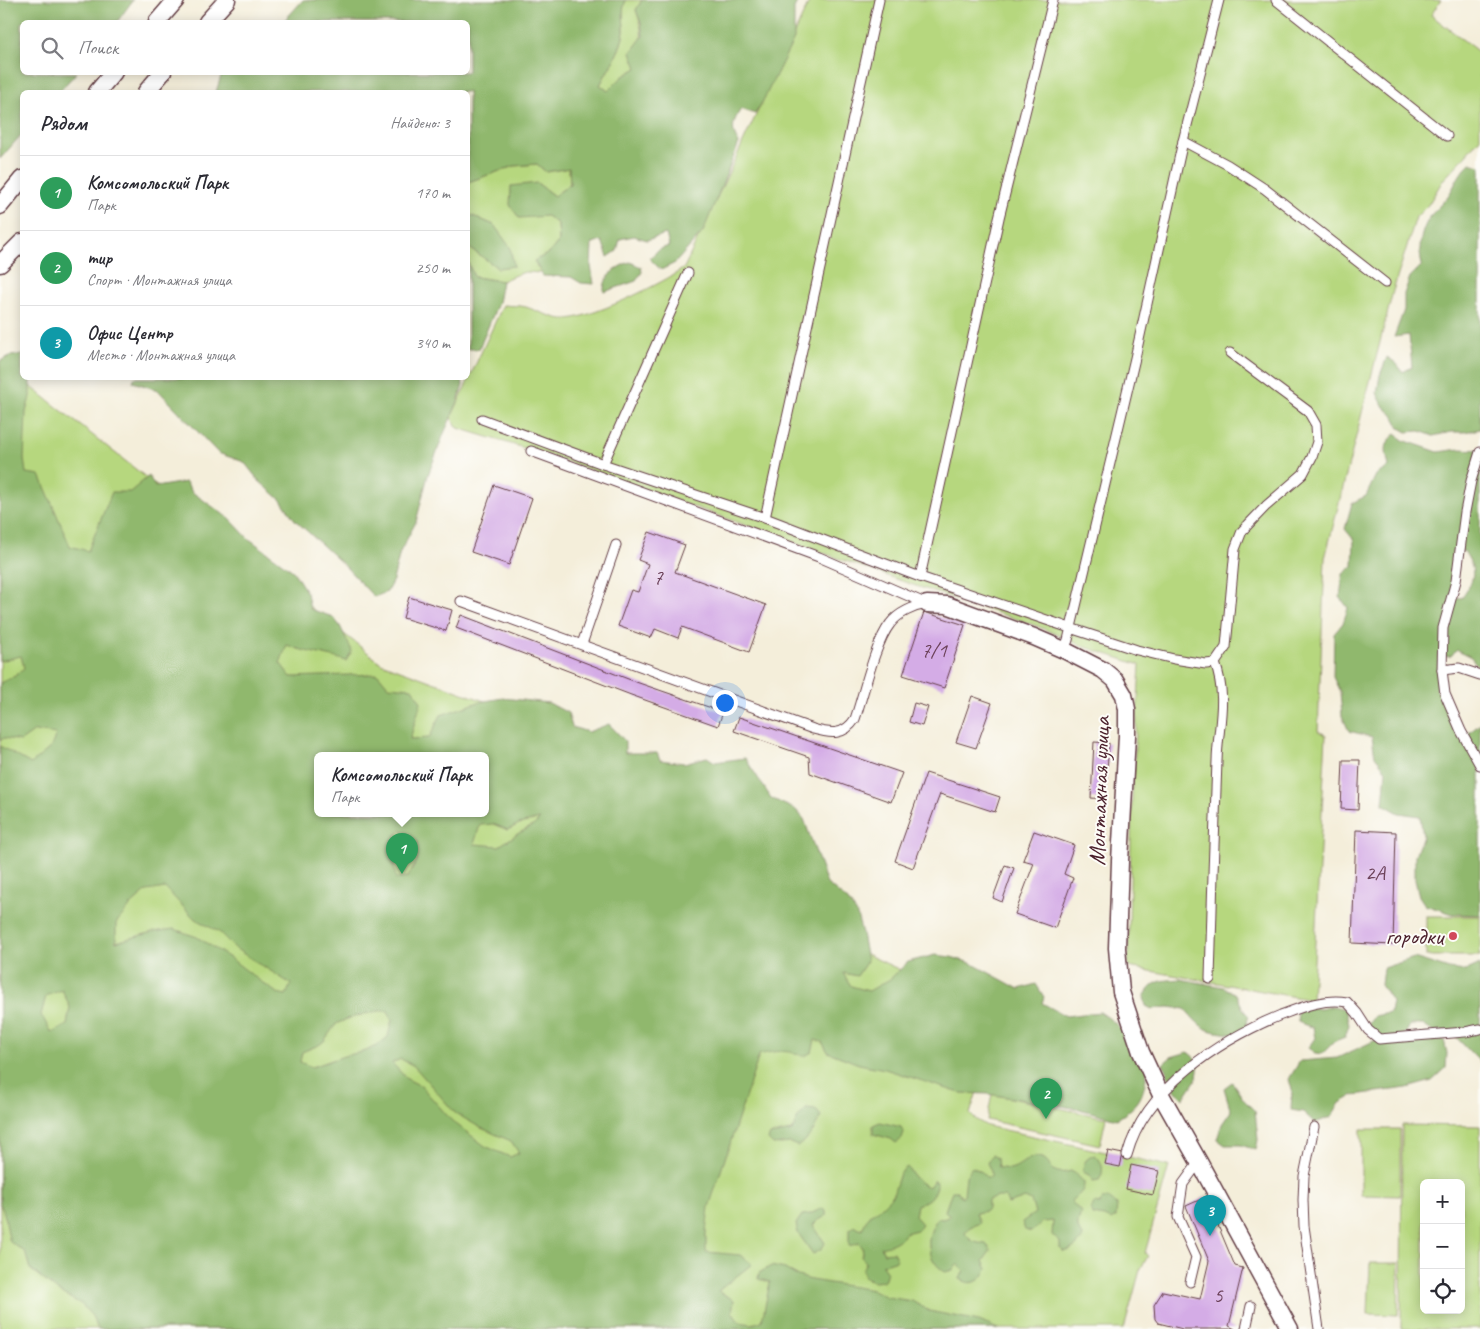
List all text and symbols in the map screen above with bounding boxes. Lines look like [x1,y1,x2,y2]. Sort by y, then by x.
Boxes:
search box [20,20,470,75]
icon: search [38,34,66,62]
text: Поиск [78,36,118,60]
text: Рядом [40,110,87,136]
text: Найдено: 3 [390,113,450,133]
text: Комсомольский Парк [87,171,228,195]
text: 1 [52,183,60,203]
text: 170 m [416,183,450,203]
text: Парк [87,195,116,215]
text: тир [87,246,112,270]
text: 2 [52,258,60,278]
text: 250 m [416,258,450,278]
text: Спорт · Монтажная улица [87,270,232,290]
text: Офис Центр [87,321,173,345]
text: 3 [52,333,60,353]
text: 340 m [416,333,450,353]
text: Место · Монтажная улица [87,345,235,365]
house number: 7 [653,564,664,590]
house number: 7/1 [921,637,948,663]
your location [712,690,738,716]
street label: Монтажная улица [1081,715,1117,866]
popup [314,752,489,817]
text: Комсомольский Парк [331,763,472,787]
text: Парк [331,787,359,807]
pin: 1 [386,833,418,874]
house number: 2А [1365,860,1386,886]
place label: городки [1386,921,1445,951]
marker: городки [1447,930,1459,942]
pin: 2 [1030,1078,1062,1119]
map controls [1420,1179,1465,1314]
button: + [1420,1179,1465,1224]
pin: 3 [1194,1195,1226,1236]
button: − [1420,1224,1465,1269]
button: locate [1420,1269,1465,1314]
house number: 5 [1213,1282,1224,1308]

